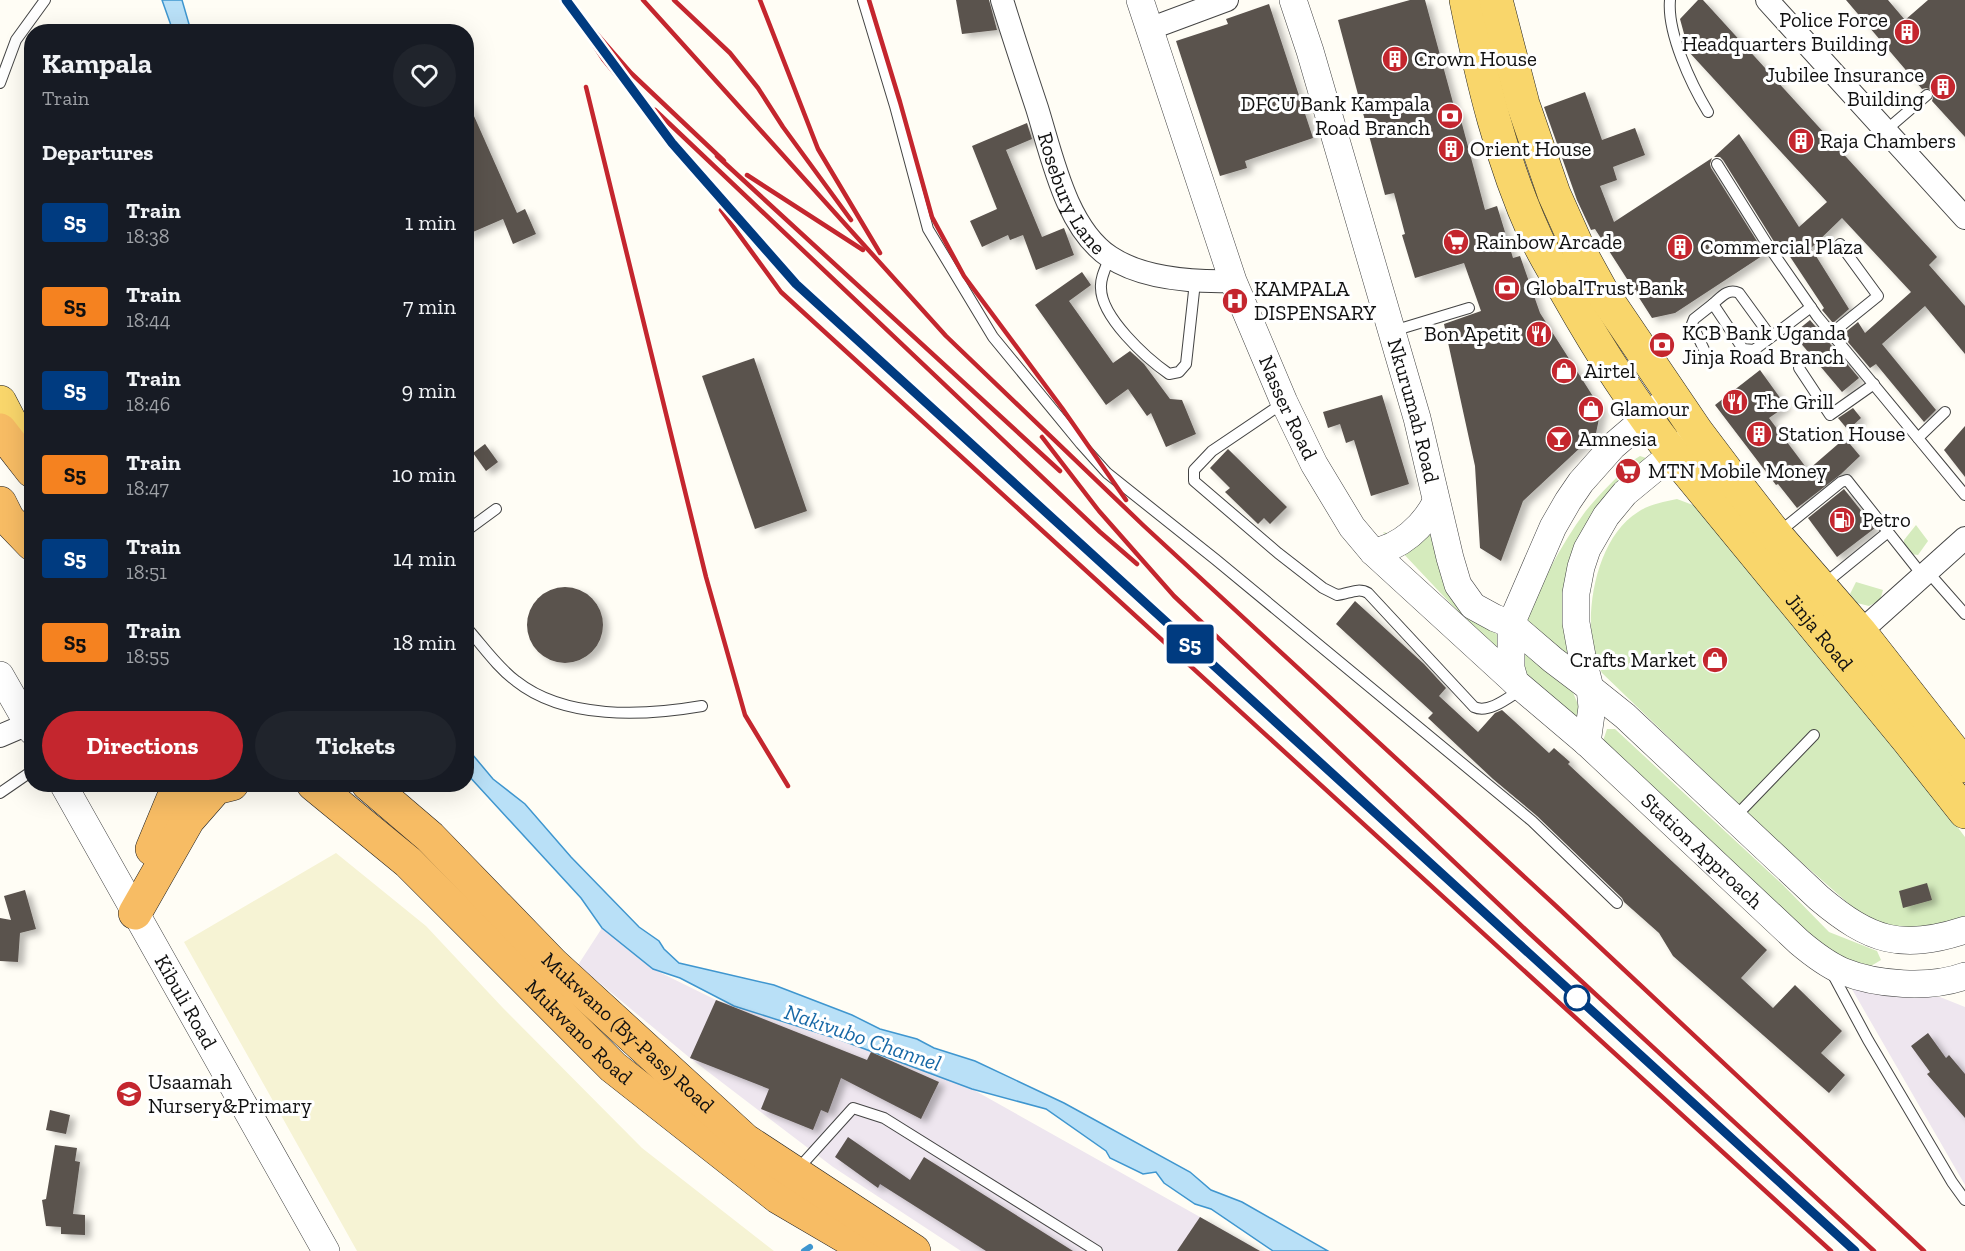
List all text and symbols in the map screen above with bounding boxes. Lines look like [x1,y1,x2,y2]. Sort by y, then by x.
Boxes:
place label: Police Force Headquarters Building [1682,7,1888,56]
building icon: Police Force Headquarters Building [1892,17,1922,47]
button: heart [393,44,456,107]
building icon: Crown House [1380,44,1410,74]
place label: Crown House [1414,46,1537,71]
text: Kampala [42,47,152,80]
place label: Jubilee Insurance Building [1766,62,1924,111]
building icon: Jubilee Insurance Building [1928,72,1958,102]
text: Train [42,86,89,110]
place label: DFCU Bank Kampala Road Branch [1241,91,1430,140]
bank icon: DFCU Bank Kampala Road Branch [1435,101,1465,131]
building icon: Raja Chambers [1786,126,1816,156]
place label: Raja Chambers [1820,128,1956,154]
street label: Rosebury Lane [1033,129,1111,260]
building icon: Orient House [1436,134,1466,164]
place label: Orient House [1470,136,1592,161]
text: Departures [42,139,153,166]
text: Train [126,197,181,224]
text: 1 min [405,209,456,236]
text: S5 [64,210,86,235]
text: 18:38 [126,224,169,248]
supermarket icon: Rainbow Arcade [1441,227,1471,257]
place label: Rainbow Arcade [1476,229,1622,254]
building icon: Commercial Plaza [1665,232,1695,262]
place label: Commercial Plaza [1700,234,1863,259]
bank icon: GlobalTrust Bank [1492,273,1522,303]
place label: GlobalTrust Bank [1526,275,1684,300]
place label: KAMPALA DISPENSARY [1254,276,1376,325]
text: Train [126,281,181,308]
hospital icon: KAMPALA DISPENSARY [1220,286,1250,316]
text: 7 min [403,293,456,320]
text: S5 [64,294,86,319]
text: 18:44 [126,308,171,332]
restaurant icon: Bon Apetit [1524,319,1554,349]
place label: KCB Bank Uganda Jinja Road Branch [1682,320,1846,370]
place label: Bon Apetit [1424,321,1520,346]
bank icon: KCB Bank Uganda Jinja Road Branch [1647,330,1677,360]
street label: Nkurumah Road [1382,335,1445,486]
street label: Nasser Road [1254,352,1323,464]
shop icon: Airtel [1549,356,1579,386]
place label: Airtel [1584,358,1636,383]
text: Train [126,365,181,392]
text: 9 min [402,377,456,404]
text: S5 [64,378,86,403]
restaurant icon: The Grill [1720,387,1750,417]
place label: The Grill [1754,389,1834,414]
text: 18:46 [126,392,170,416]
shop icon: Glamour [1576,394,1606,424]
place label: Glamour [1610,396,1690,421]
building icon: Station House [1744,419,1774,449]
place label: Station House [1778,421,1905,446]
bar icon: Amnesia [1544,424,1574,454]
place label: Amnesia [1578,426,1657,451]
text: Train [126,449,181,476]
supermarket icon: MTN Mobile Money [1613,456,1643,486]
place label: MTN Mobile Money [1648,458,1827,483]
text: 10 min [392,461,456,488]
text: S5 [64,462,86,487]
text: 18:47 [126,476,169,500]
fuel station icon: Petro [1827,505,1857,535]
place label: Petro [1862,507,1911,532]
text: Train [126,533,181,560]
text: 14 min [393,545,456,572]
text: S5 [64,546,86,571]
text: 18:51 [126,560,167,584]
street label: Jinja Road [1781,588,1859,676]
text: Train [126,617,181,644]
line badge: S5 [1163,624,1217,664]
text: 18 min [393,629,456,656]
text: S5 [64,630,86,655]
text: S5 [1179,632,1201,657]
text: 18:55 [126,644,169,668]
shop icon: Crafts Market [1700,645,1730,675]
place label: Crafts Market [1570,647,1696,672]
button: Directions [42,711,243,780]
button: Tickets [255,711,456,780]
street label: Station Approach [1636,787,1768,914]
street label: Mukwano (By-Pass) Road [537,947,720,1118]
street label: Kibuli Road [150,950,223,1053]
street label: Mukwano Road [521,974,638,1090]
unlabelled marker [1564,985,1590,1011]
water label: Nakivubo Channel [781,998,945,1077]
place label: Usaamah Nursery&Primary [148,1069,312,1118]
school or university icon: Usaamah Nursery&Primary [114,1079,144,1109]

